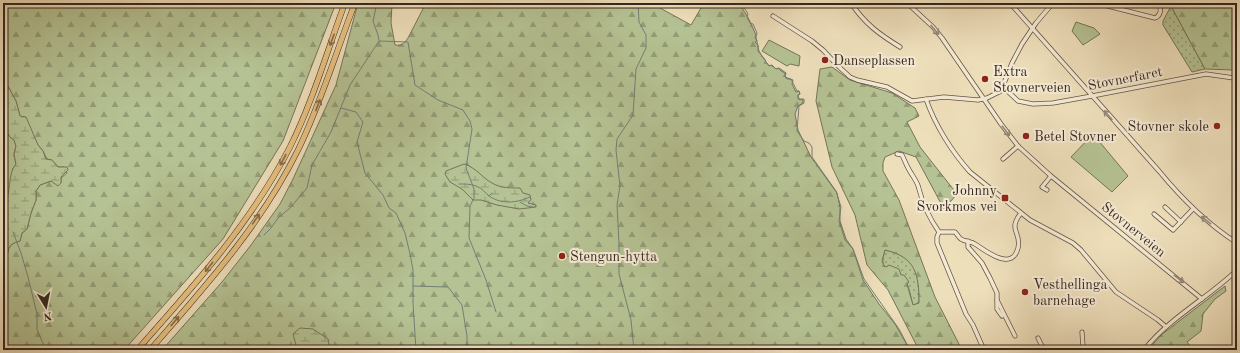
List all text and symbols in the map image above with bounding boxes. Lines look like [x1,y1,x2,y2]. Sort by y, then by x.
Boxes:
one-way arrow [931,25,940,35]
one-way arrow [328,33,335,46]
place label: Danseplassen [833,54,915,68]
marker: Danseplassen [820,55,830,65]
place label: Extra Stovnerveien [993,65,1072,95]
street label: Stovnerfaret [1087,65,1164,93]
marker: Extra Stovnerveien [980,74,990,84]
one-way arrow [314,99,322,111]
one-way arrow [1104,109,1113,120]
place label: Stovner skole [1127,120,1209,134]
marker: Stovner skole [1212,121,1222,131]
one-way arrow [1002,126,1010,137]
place label: Betel Stovner [1034,130,1116,144]
marker: Betel Stovner [1021,131,1031,141]
one-way arrow [278,154,286,166]
place label: Johnny Svorkmos vei [917,184,998,214]
marker: Johnny Svorkmos vei [1000,193,1010,203]
street label: Stovnerveien [1099,200,1168,260]
one-way arrow [252,214,260,225]
one-way arrow [1200,216,1211,225]
place label: Stengun-hytta [570,250,657,264]
marker: Stengun-hytta [557,251,567,261]
one-way arrow [205,261,213,272]
one-way arrow [1173,275,1184,284]
place label: Vesthellinga barnehage [1033,278,1107,308]
north arrow [26,287,66,327]
marker: Vesthellinga barnehage [1020,287,1030,297]
text: N [42,309,53,322]
one-way arrow [171,315,180,326]

